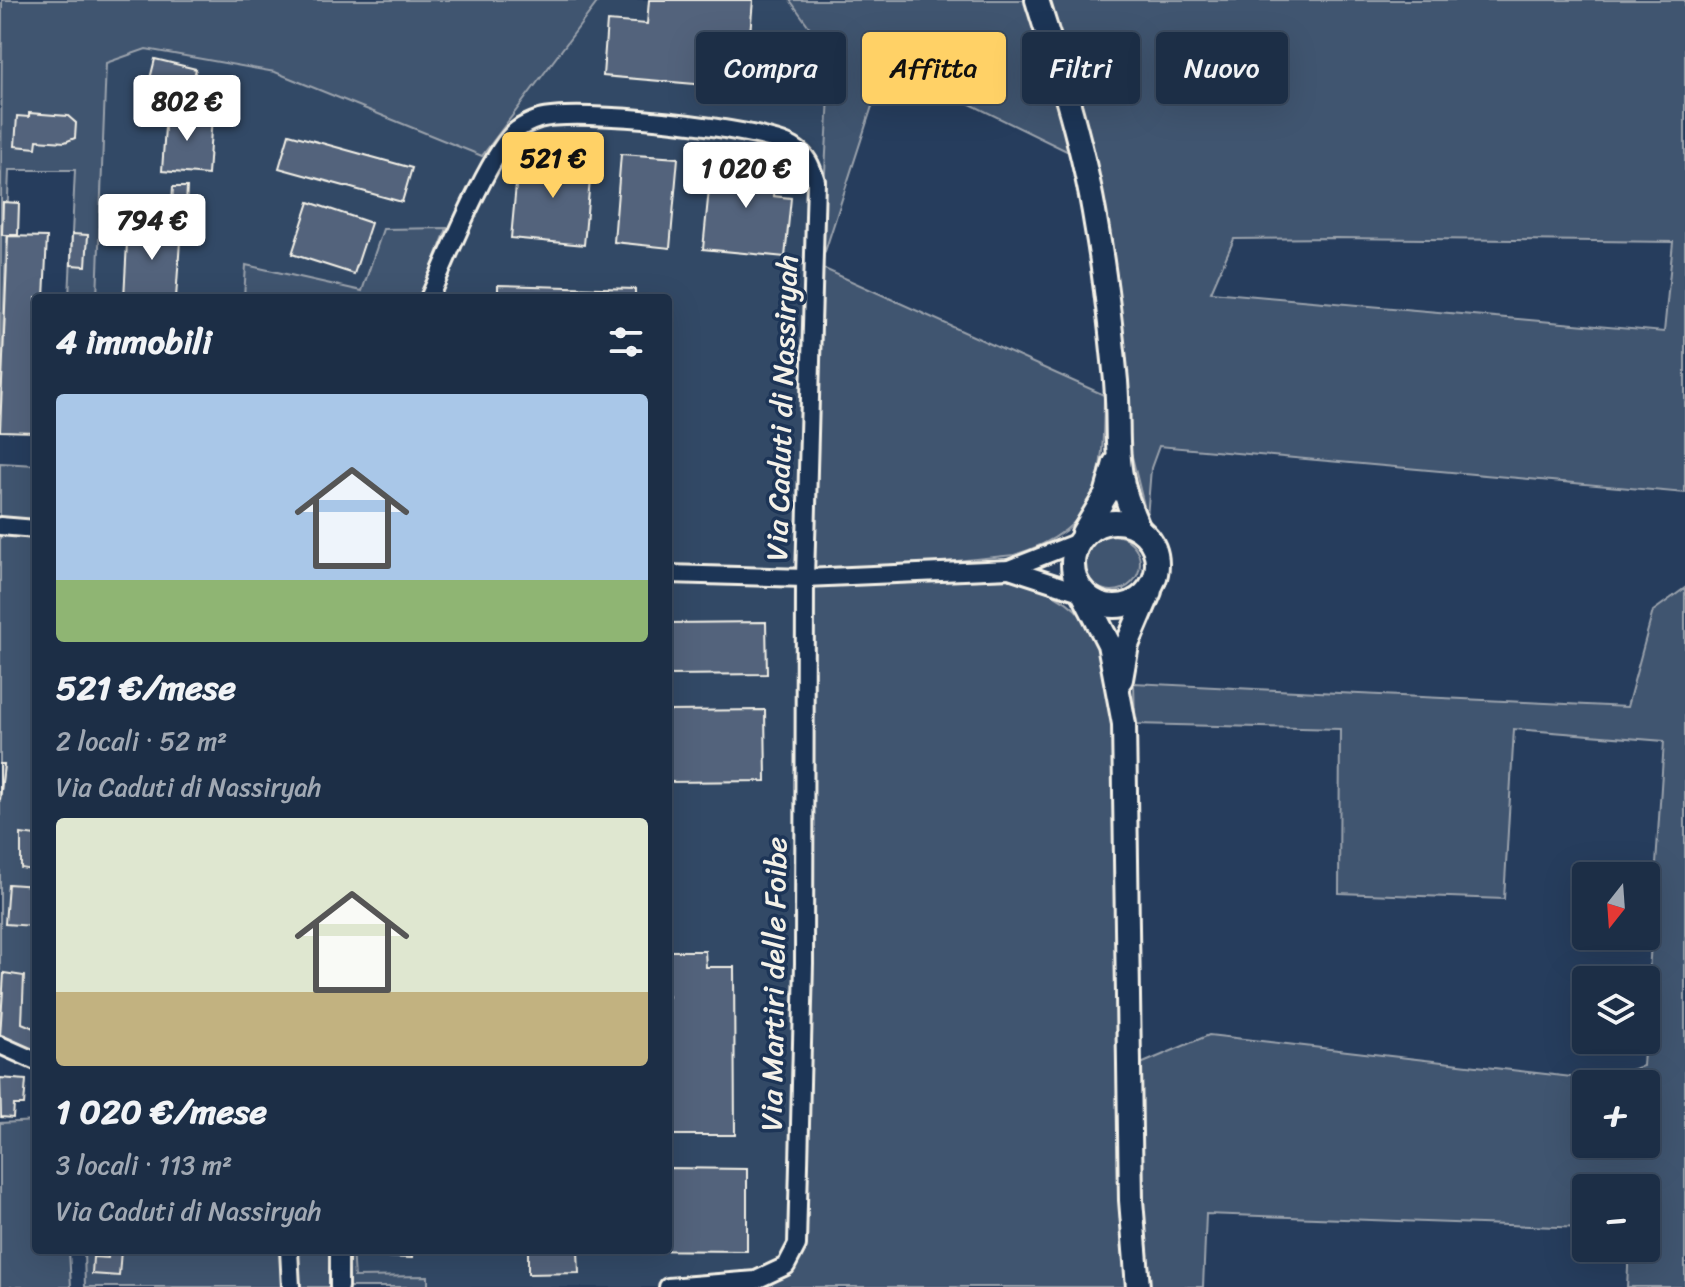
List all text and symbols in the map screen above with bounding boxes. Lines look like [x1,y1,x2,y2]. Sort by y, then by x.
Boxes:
chip: Compra [696,32,846,104]
chip: Affitta [862,32,1006,104]
chip: Filtri [1022,32,1140,104]
chip: Nuovo [1156,32,1288,104]
pin: 802 € [131,75,243,143]
text: 802 € [151,78,223,124]
pin: 521 € [497,132,609,200]
text: 521 € [520,135,586,181]
pin: 1 020 € [672,142,820,210]
text: 1 020 € [701,145,791,191]
pin: 794 € [96,194,208,262]
text: 794 € [116,197,188,243]
street label: Via Caduti di Nassiryah [750,254,814,562]
text: 4 immobili [56,312,212,372]
icon: filters [604,320,648,364]
icon: home [280,446,424,590]
text: 521 €/mese [56,658,236,718]
text: 2 locali · 52 m² [56,718,227,764]
text: Via Caduti di Nassiryah [56,764,321,810]
street label: Via Martiri delle Foibe [744,837,804,1131]
north arrow [1572,862,1660,950]
map controls [1572,862,1660,1262]
icon: home [280,870,424,1014]
button: layers [1572,966,1660,1054]
button: + [1572,1070,1660,1158]
text: 1 020 €/mese [56,1082,267,1142]
text: 3 locali · 113 m² [56,1142,232,1188]
button: − [1572,1174,1660,1262]
text: Via Caduti di Nassiryah [56,1188,321,1234]

